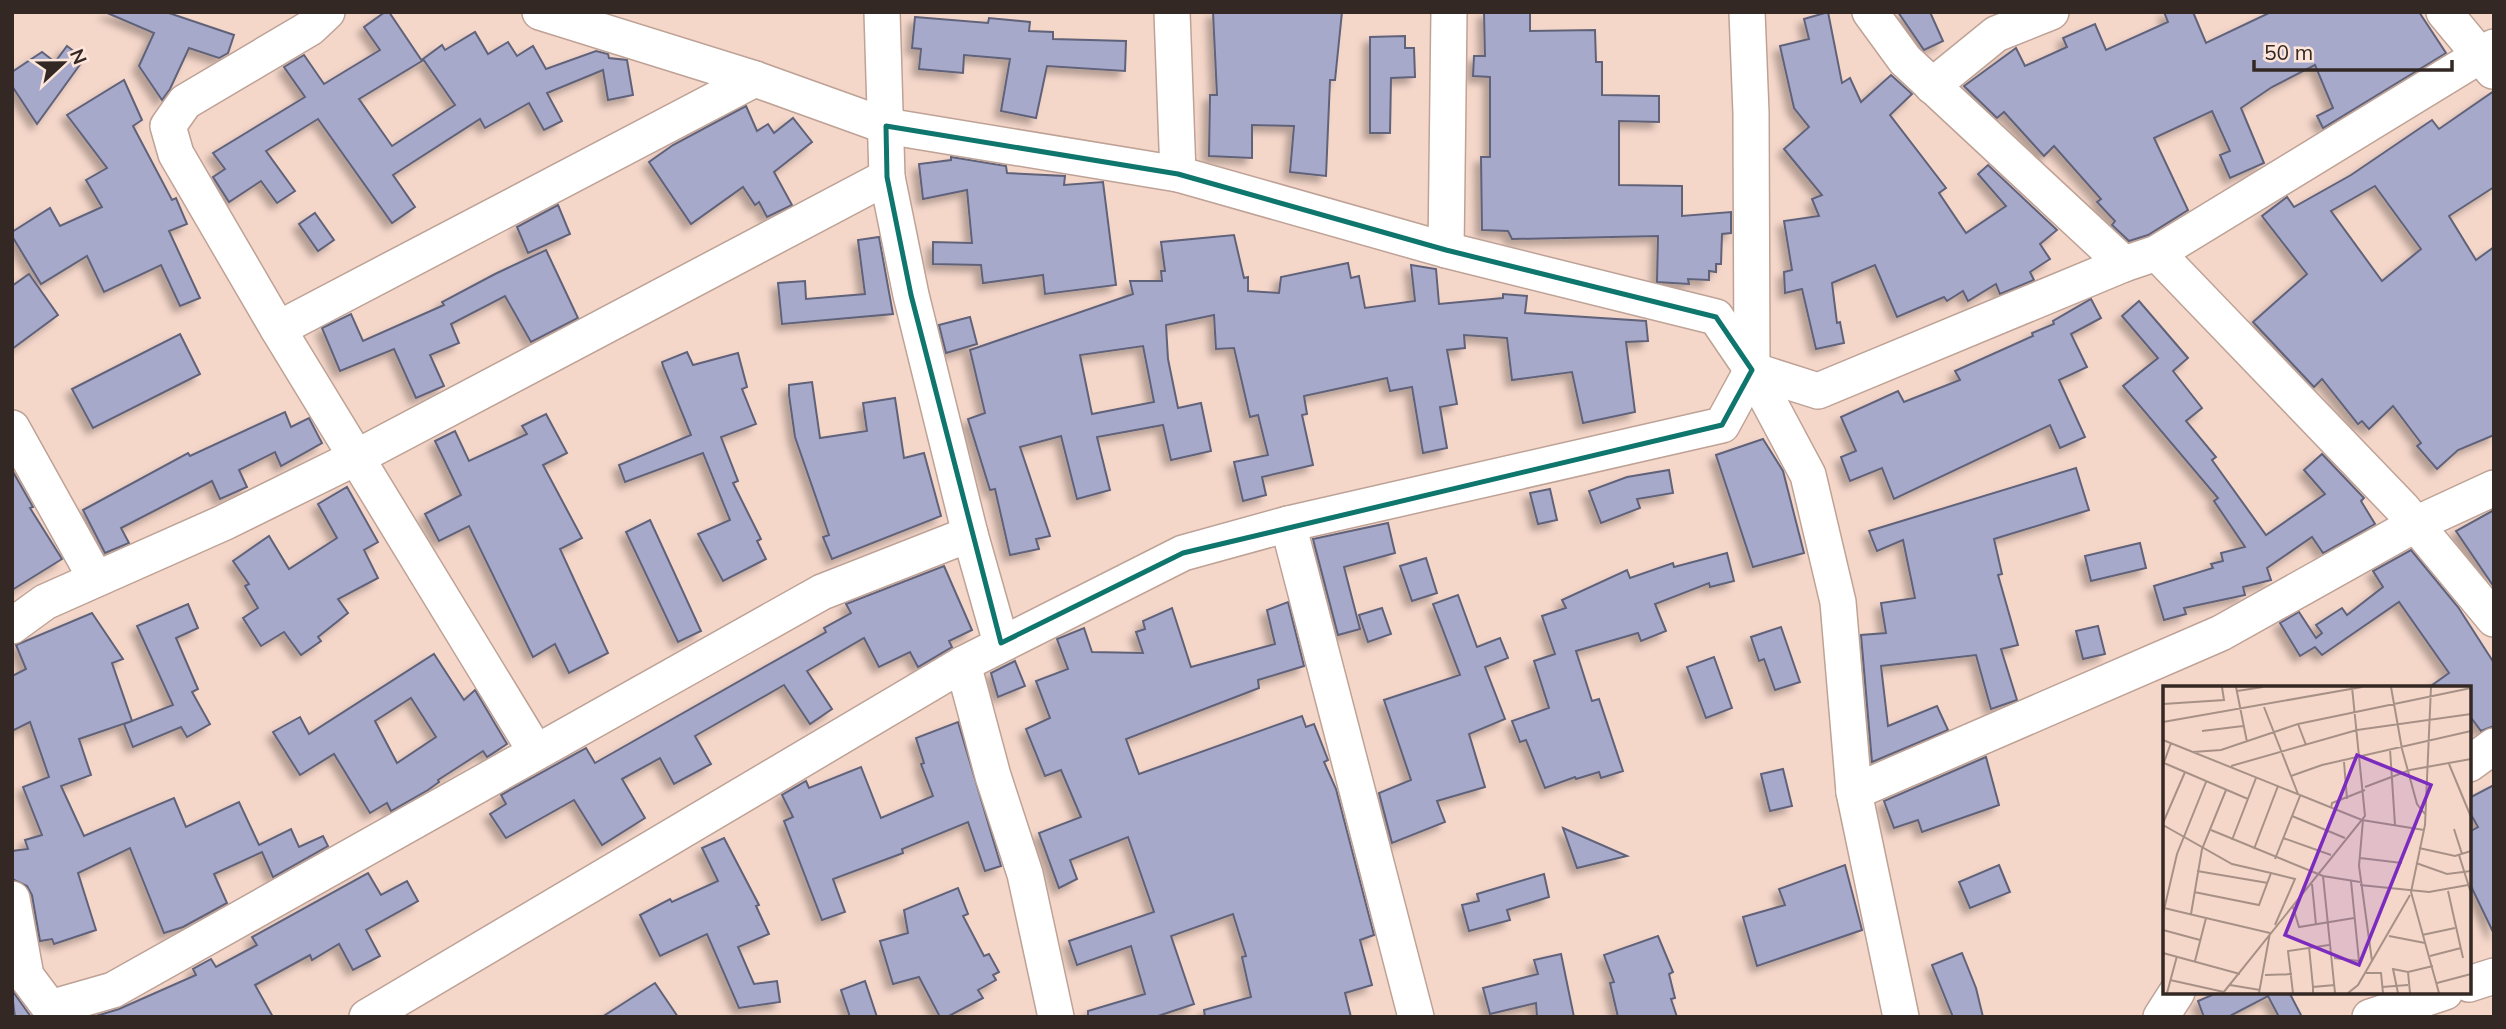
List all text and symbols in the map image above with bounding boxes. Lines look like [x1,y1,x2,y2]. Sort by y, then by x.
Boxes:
north arrow [28,28,98,98]
scale bar [2254,28,2452,72]
text: 50 m [2264,39,2313,65]
text: N [65,45,93,68]
inset map [2163,686,2471,994]

